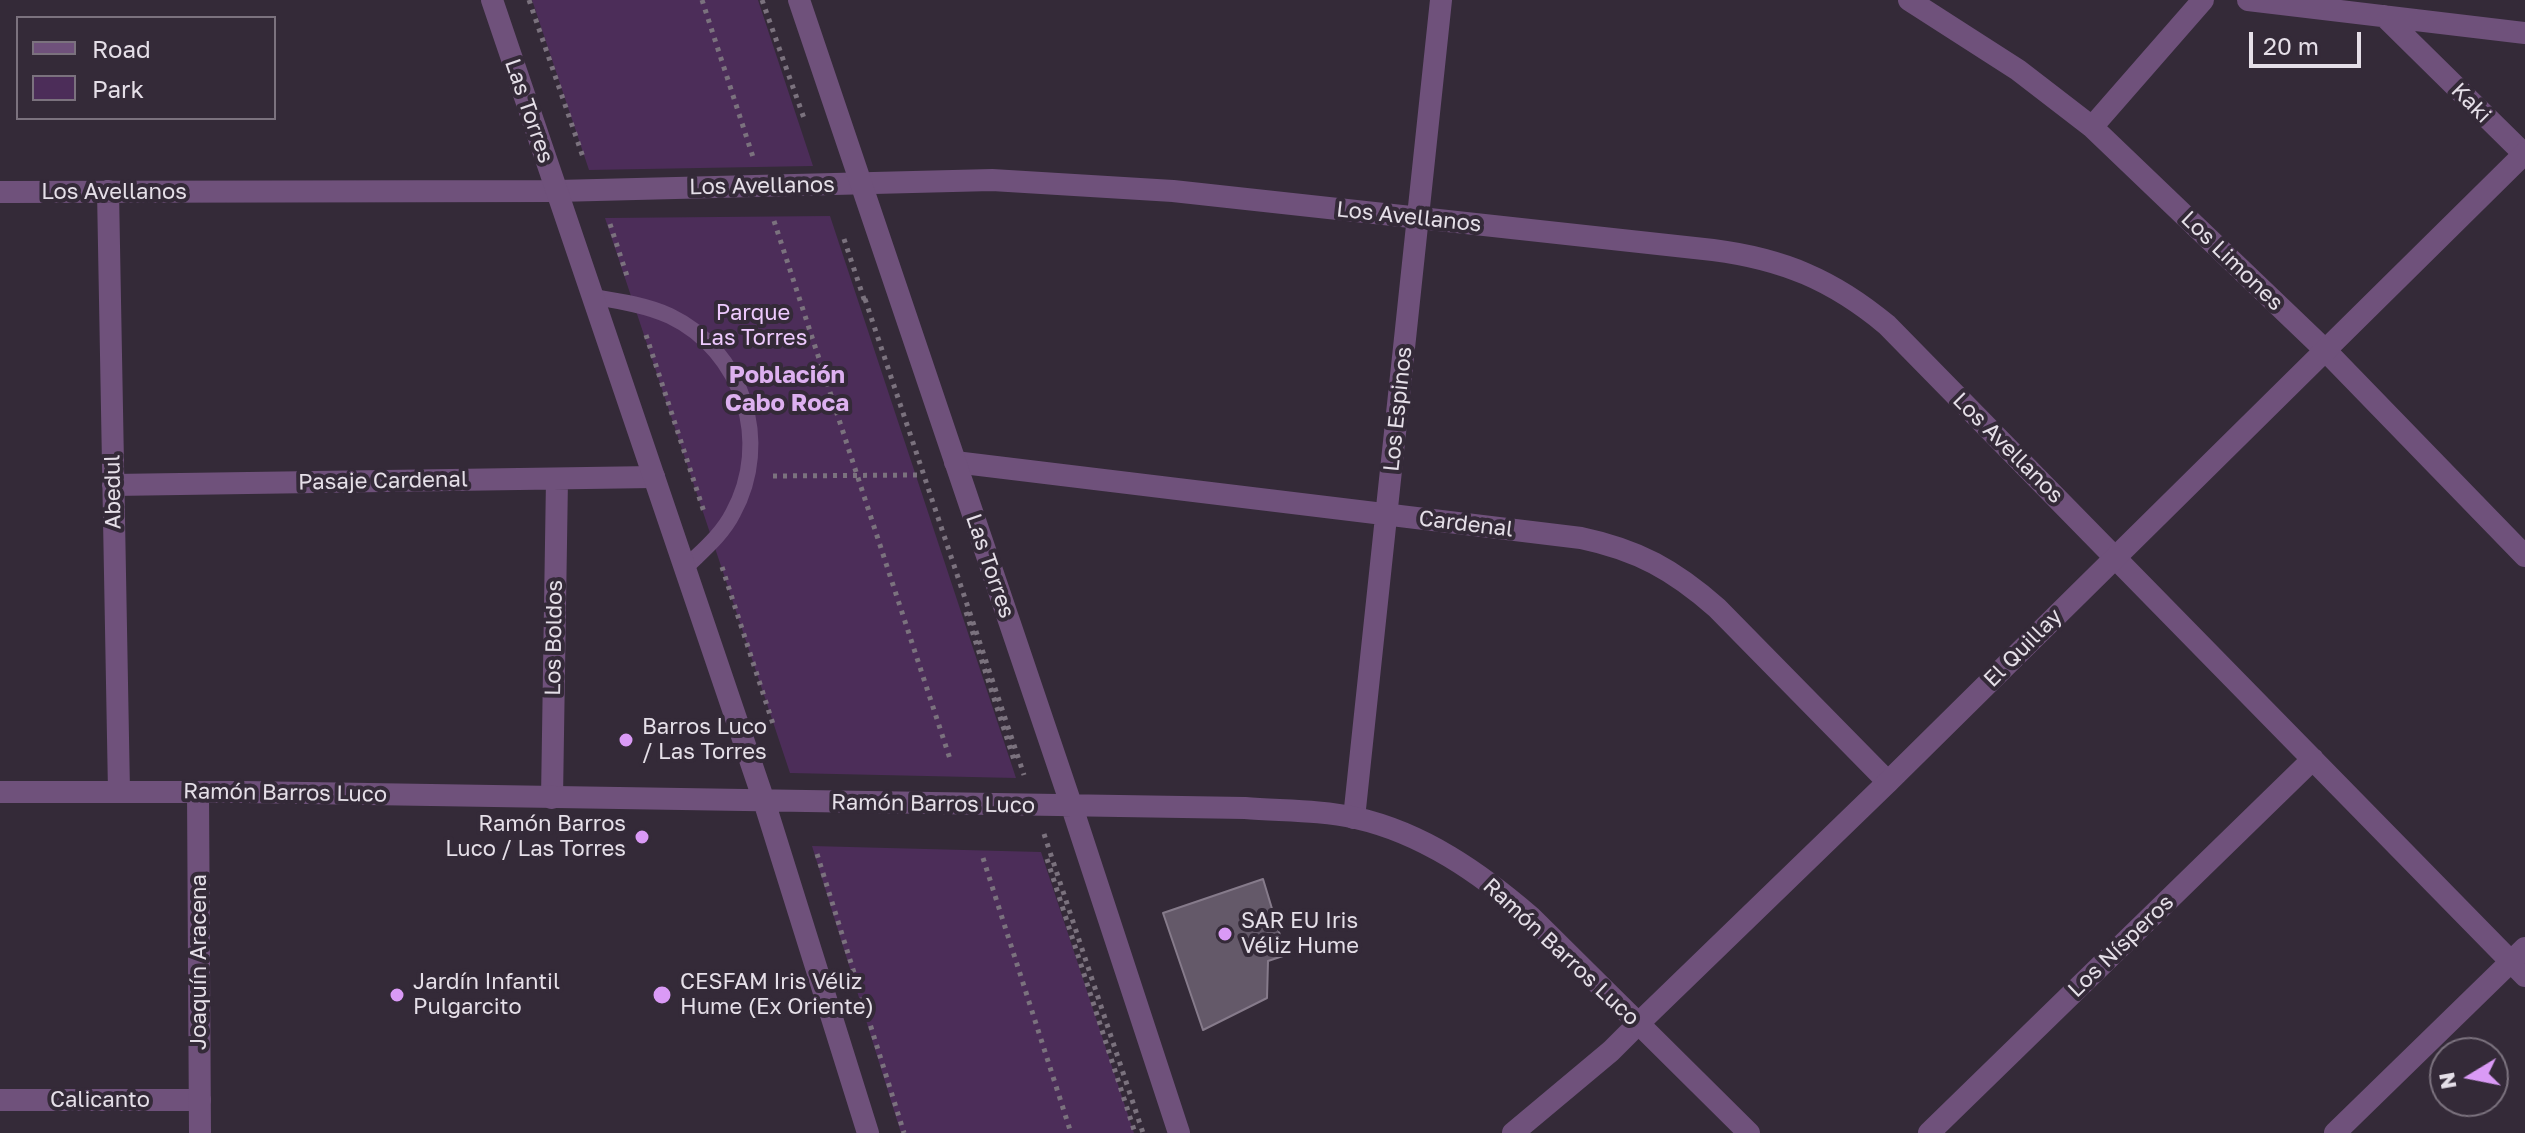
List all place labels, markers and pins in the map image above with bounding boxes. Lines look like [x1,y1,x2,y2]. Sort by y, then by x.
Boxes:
place label: Barros Luco / Las Torres [642,714,767,766]
marker: Barros Luco / Las Torres [617,731,635,749]
place label: Ramón Barros Luco / Las Torres [445,811,626,862]
marker: Ramón Barros Luco / Las Torres [633,828,651,846]
place label: SAR EU Iris Véliz Hume [1241,908,1359,960]
marker: SAR EU Iris Véliz Hume [1216,925,1234,943]
place label: Jardín Infantil Pulgarcito [413,969,560,1020]
place label: CESFAM Iris Véliz Hume (Ex Oriente) [680,969,874,1020]
marker: CESFAM Iris Véliz Hume (Ex Oriente) [651,984,673,1006]
marker: Jardín Infantil Pulgarcito [388,986,406,1004]

